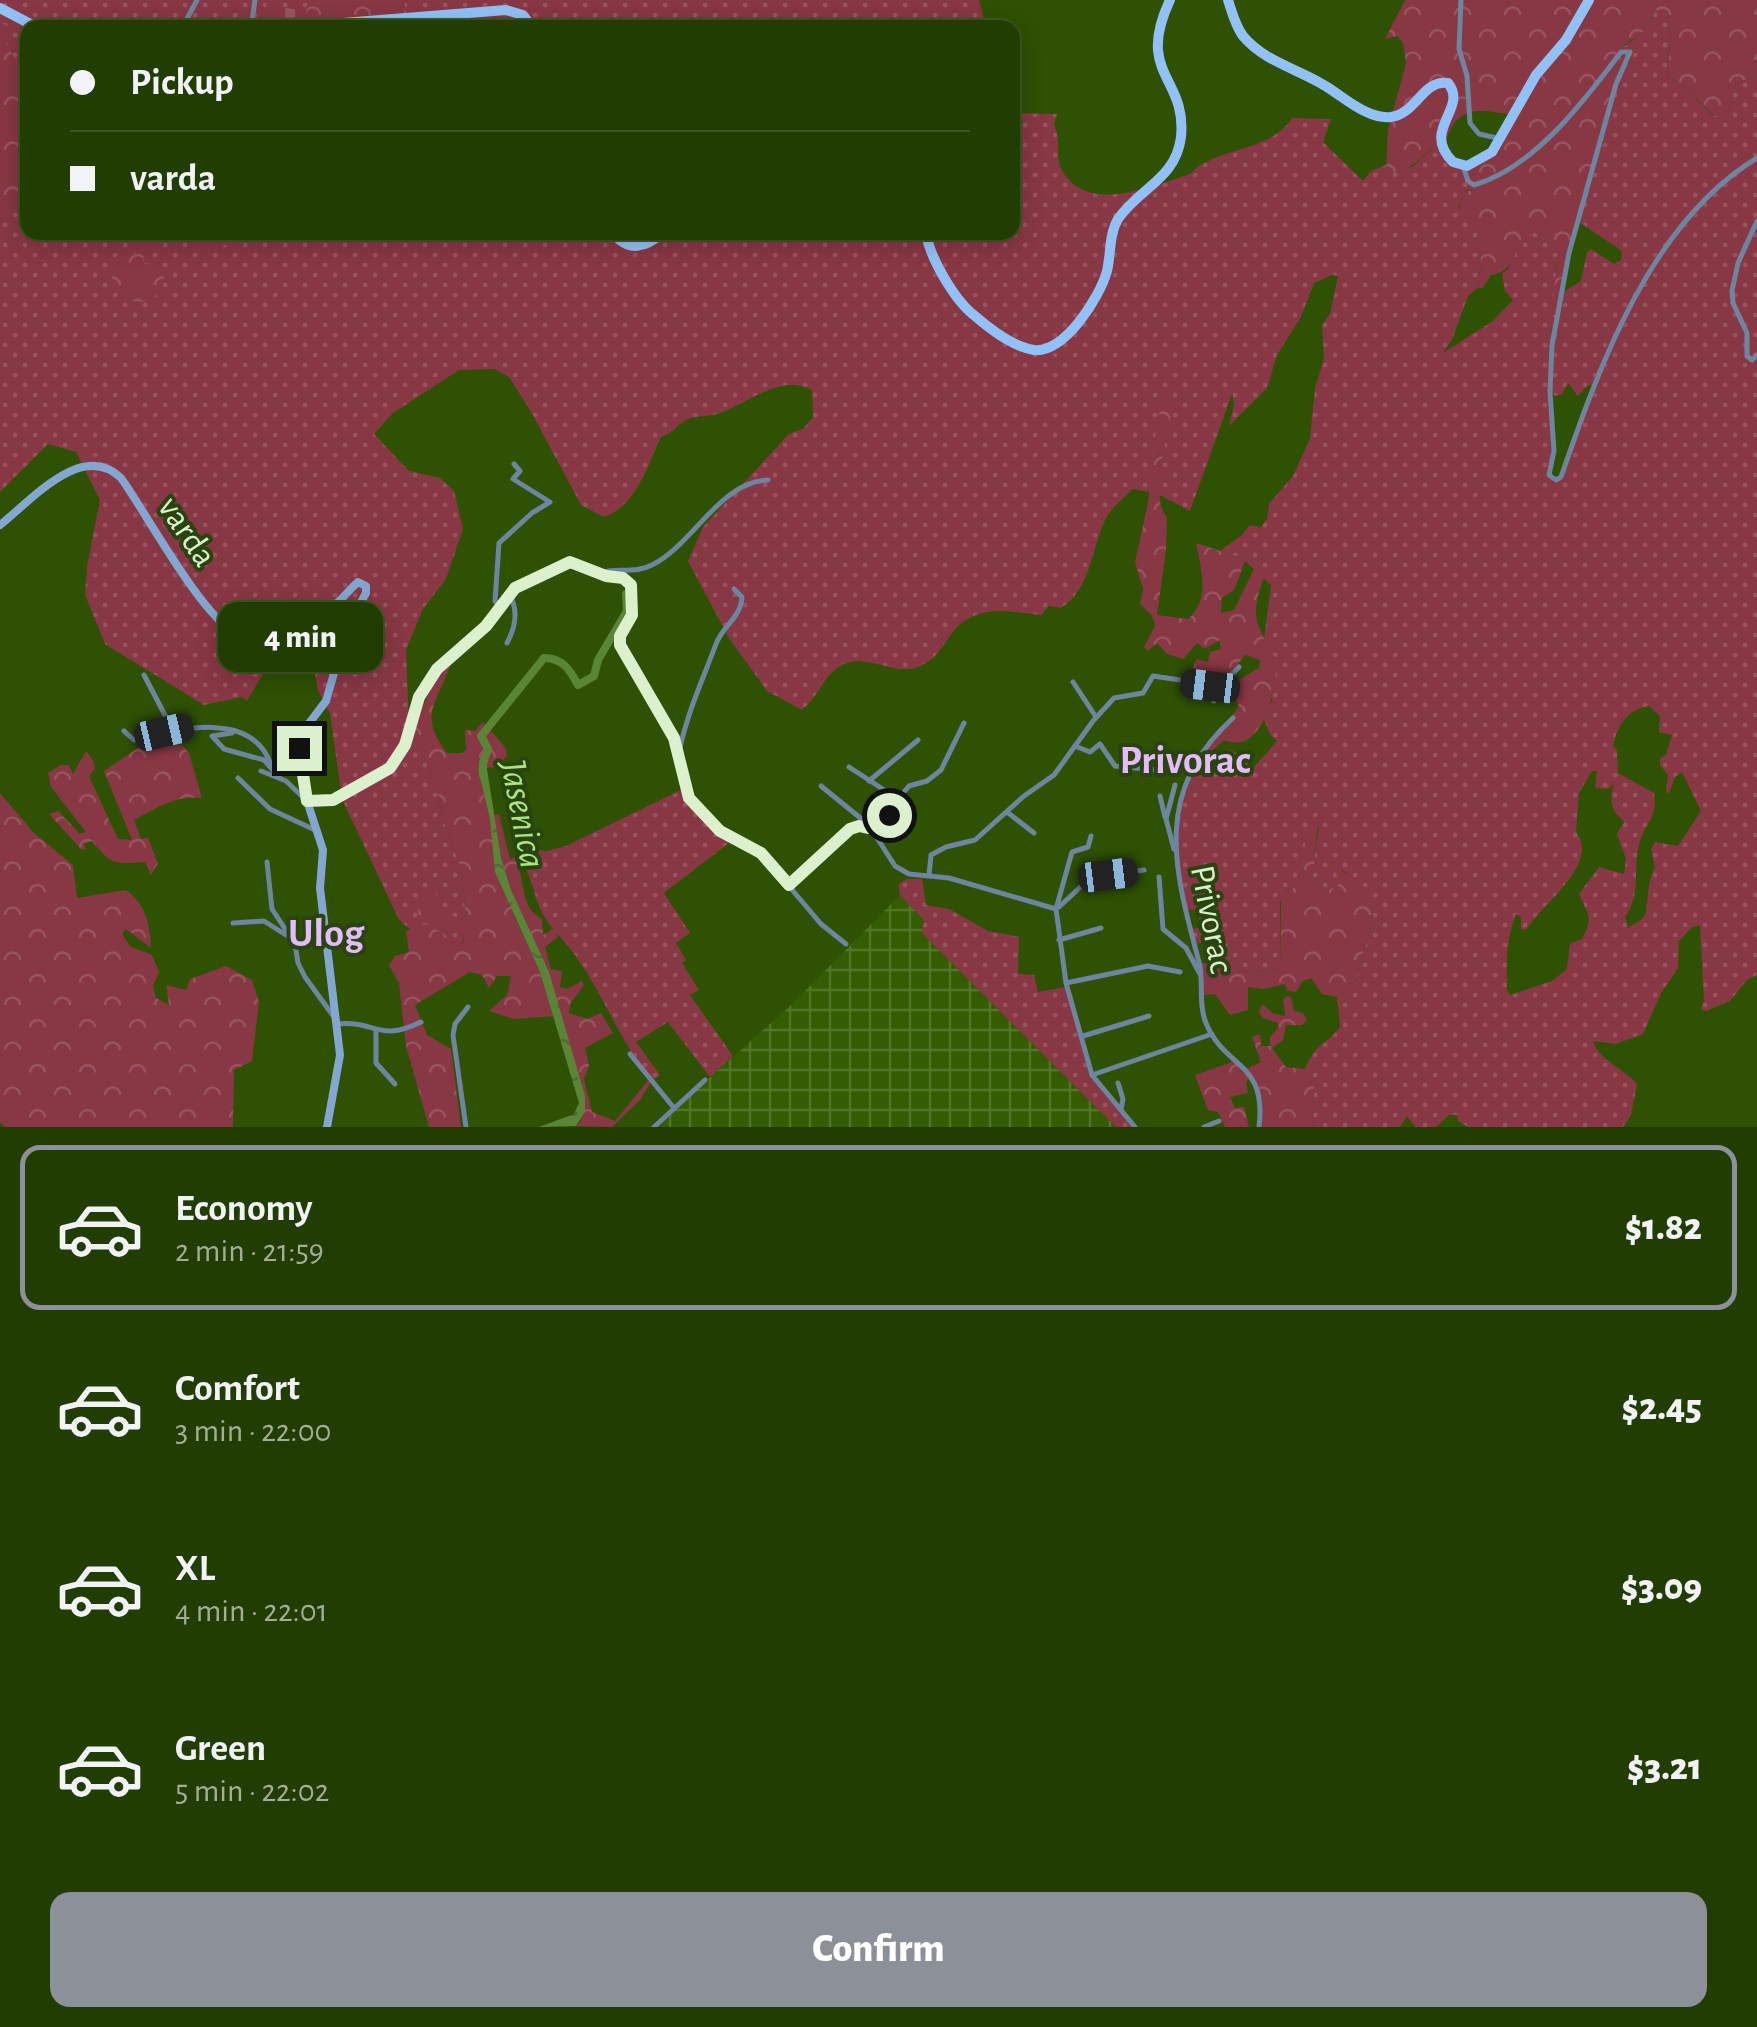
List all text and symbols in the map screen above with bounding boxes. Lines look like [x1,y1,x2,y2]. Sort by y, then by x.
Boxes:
text: Pickup [130,64,234,102]
text: varda [130,160,216,198]
street label: varda [151,491,222,573]
callout: 4 min [216,603,382,673]
text: 4 min [264,621,337,653]
car [1178,667,1242,705]
car [131,711,197,753]
route end [277,726,322,771]
district label: Privorac [1119,741,1251,781]
water label: Jasenica [493,755,551,872]
route start [867,793,912,838]
car [1076,856,1140,894]
street label: Privorac [1184,862,1239,976]
district label: Ulog [288,914,365,954]
icon: car [55,1183,145,1273]
text: Economy [175,1190,313,1228]
text: $1.82 [1625,1209,1702,1247]
text: 2 min · 21:59 [175,1235,324,1267]
icon: car [55,1363,145,1453]
text: Comfort [175,1370,300,1408]
text: $2.45 [1622,1389,1702,1427]
text: 3 min · 22:00 [175,1415,331,1447]
icon: car [55,1543,145,1633]
text: XL [175,1550,215,1588]
text: $3.09 [1621,1569,1702,1607]
text: 4 min · 22:01 [175,1595,328,1627]
icon: car [55,1723,145,1813]
text: Green [175,1730,266,1768]
text: $3.21 [1627,1749,1702,1787]
text: 5 min · 22:02 [175,1775,329,1807]
button: Confirm [50,1892,1707,2007]

